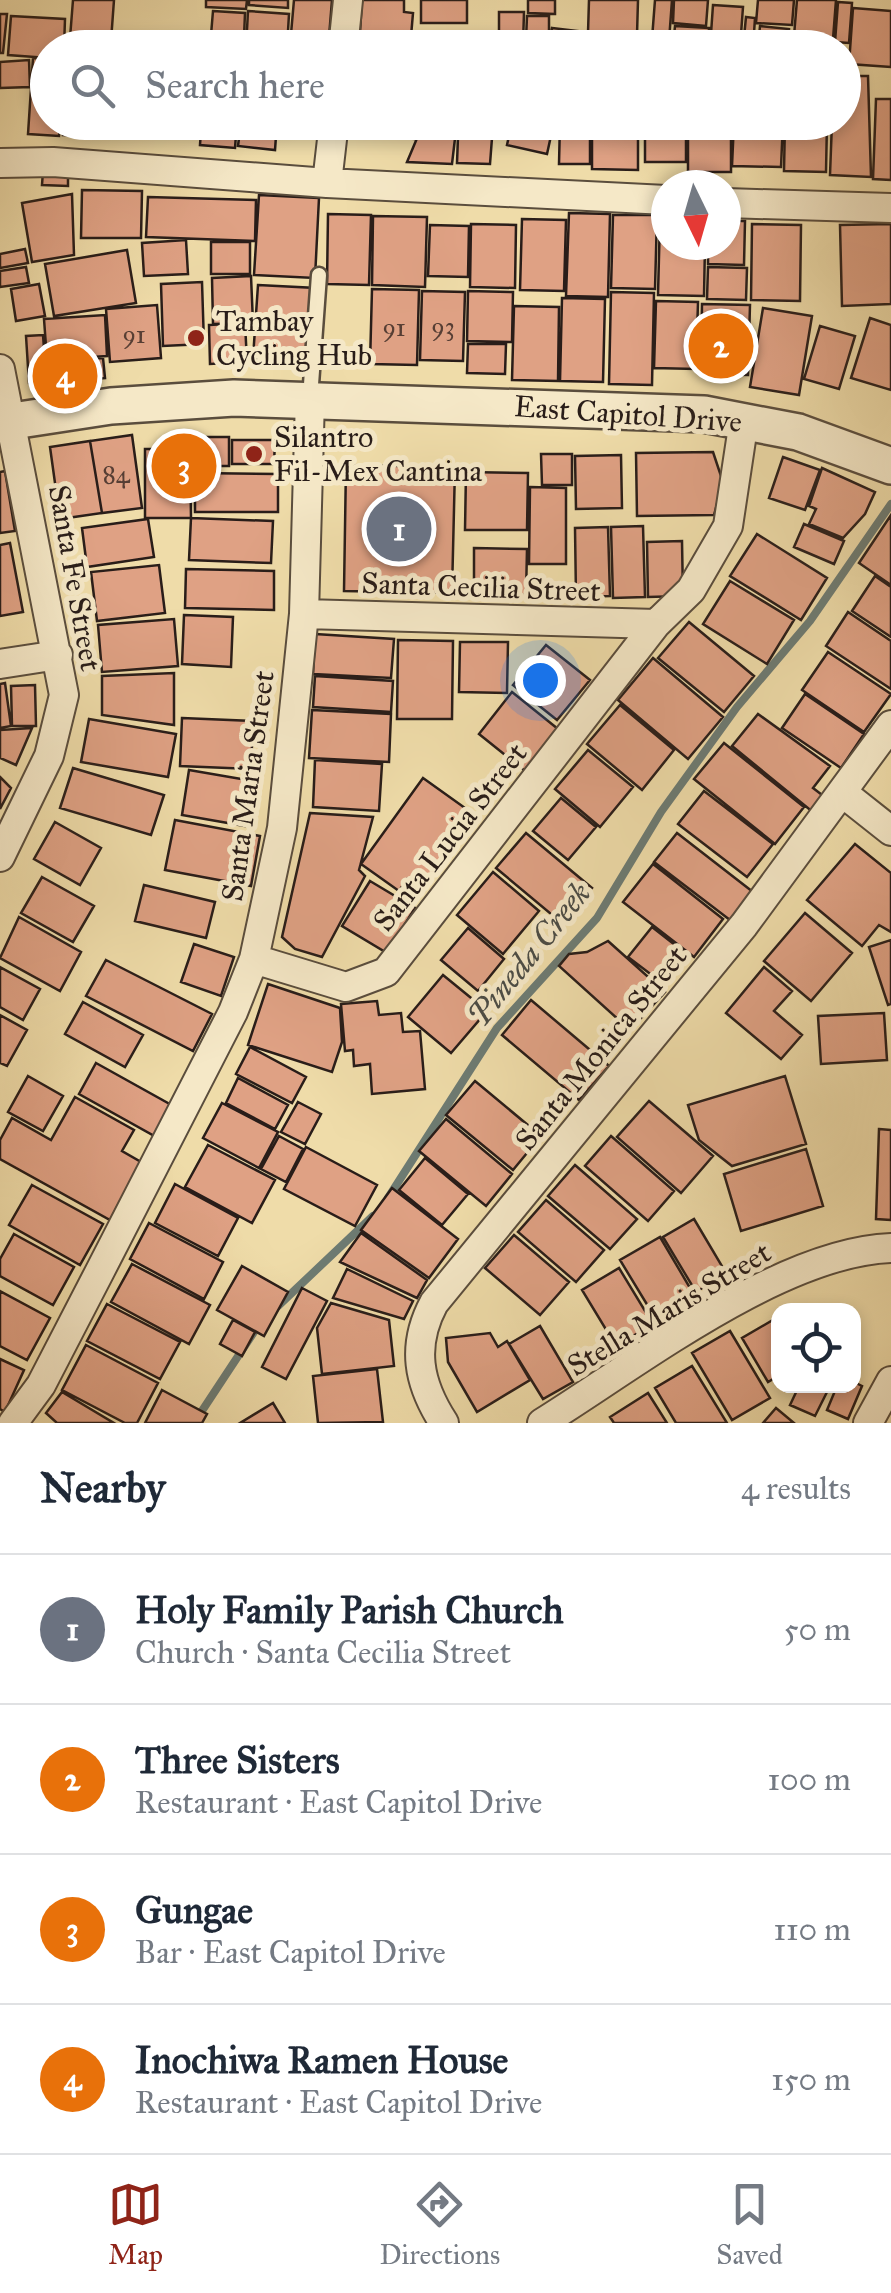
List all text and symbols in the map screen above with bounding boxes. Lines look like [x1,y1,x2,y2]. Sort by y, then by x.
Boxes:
search box [30,30,861,140]
icon: search [65,58,120,113]
text: Search here [145,62,325,108]
north arrow [651,170,741,260]
place label: Tambay Cycling Hub [216,303,372,373]
pin: 2 [688,308,754,384]
house number: 93 [431,311,455,342]
house number: 91 [382,312,406,343]
house number: 91 [122,319,146,350]
marker: Tambay Cycling Hub [185,327,207,349]
pin: 4 [32,338,98,414]
street label: East Capitol Drive [513,388,743,440]
place label: Silantro Fil-Mex Cantina [274,419,482,489]
pin: 3 [152,428,216,504]
marker: Silantro Fil-Mex Cantina [243,443,265,465]
house number: 84 [102,459,131,490]
street label: Santa Fe Street [41,482,109,674]
pin: 1 [366,492,432,566]
street label: Santa Cecilia Street [361,565,602,609]
your location [515,655,566,706]
street label: Santa Maria Street [214,668,282,904]
street label: Santa Lucia Street [365,736,535,938]
water label: Pineda Creek [460,875,599,1034]
street label: Santa Monica Street [508,938,695,1157]
street label: Stella Maris Street [561,1234,777,1384]
map controls [771,1303,861,1393]
button: locate [771,1303,861,1393]
text: Nearby [40,1462,165,1514]
text: 4 results [741,1469,851,1508]
text: Holy Family Parish Church [135,1587,564,1633]
text: 1 [66,1610,79,1649]
text: 50 m [784,1610,851,1649]
text: Church · Santa Cecilia Street [135,1633,511,1672]
text: Three Sisters [135,1737,340,1783]
text: 2 [65,1760,80,1799]
text: 100 m [767,1760,851,1799]
text: Restaurant · East Capitol Drive [135,1783,542,1822]
text: Gungae [135,1887,253,1933]
text: 3 [66,1910,79,1949]
text: 110 m [773,1910,851,1949]
text: Bar · East Capitol Drive [135,1933,446,1972]
text: Inochiwa Ramen House [135,2037,508,2083]
text: 4 [64,2060,81,2099]
text: 150 m [771,2060,851,2099]
text: Restaurant · East Capitol Drive [135,2083,542,2122]
tab: Map [108,2177,163,2272]
tab: Directions [379,2177,500,2272]
tab: Saved [716,2177,783,2272]

